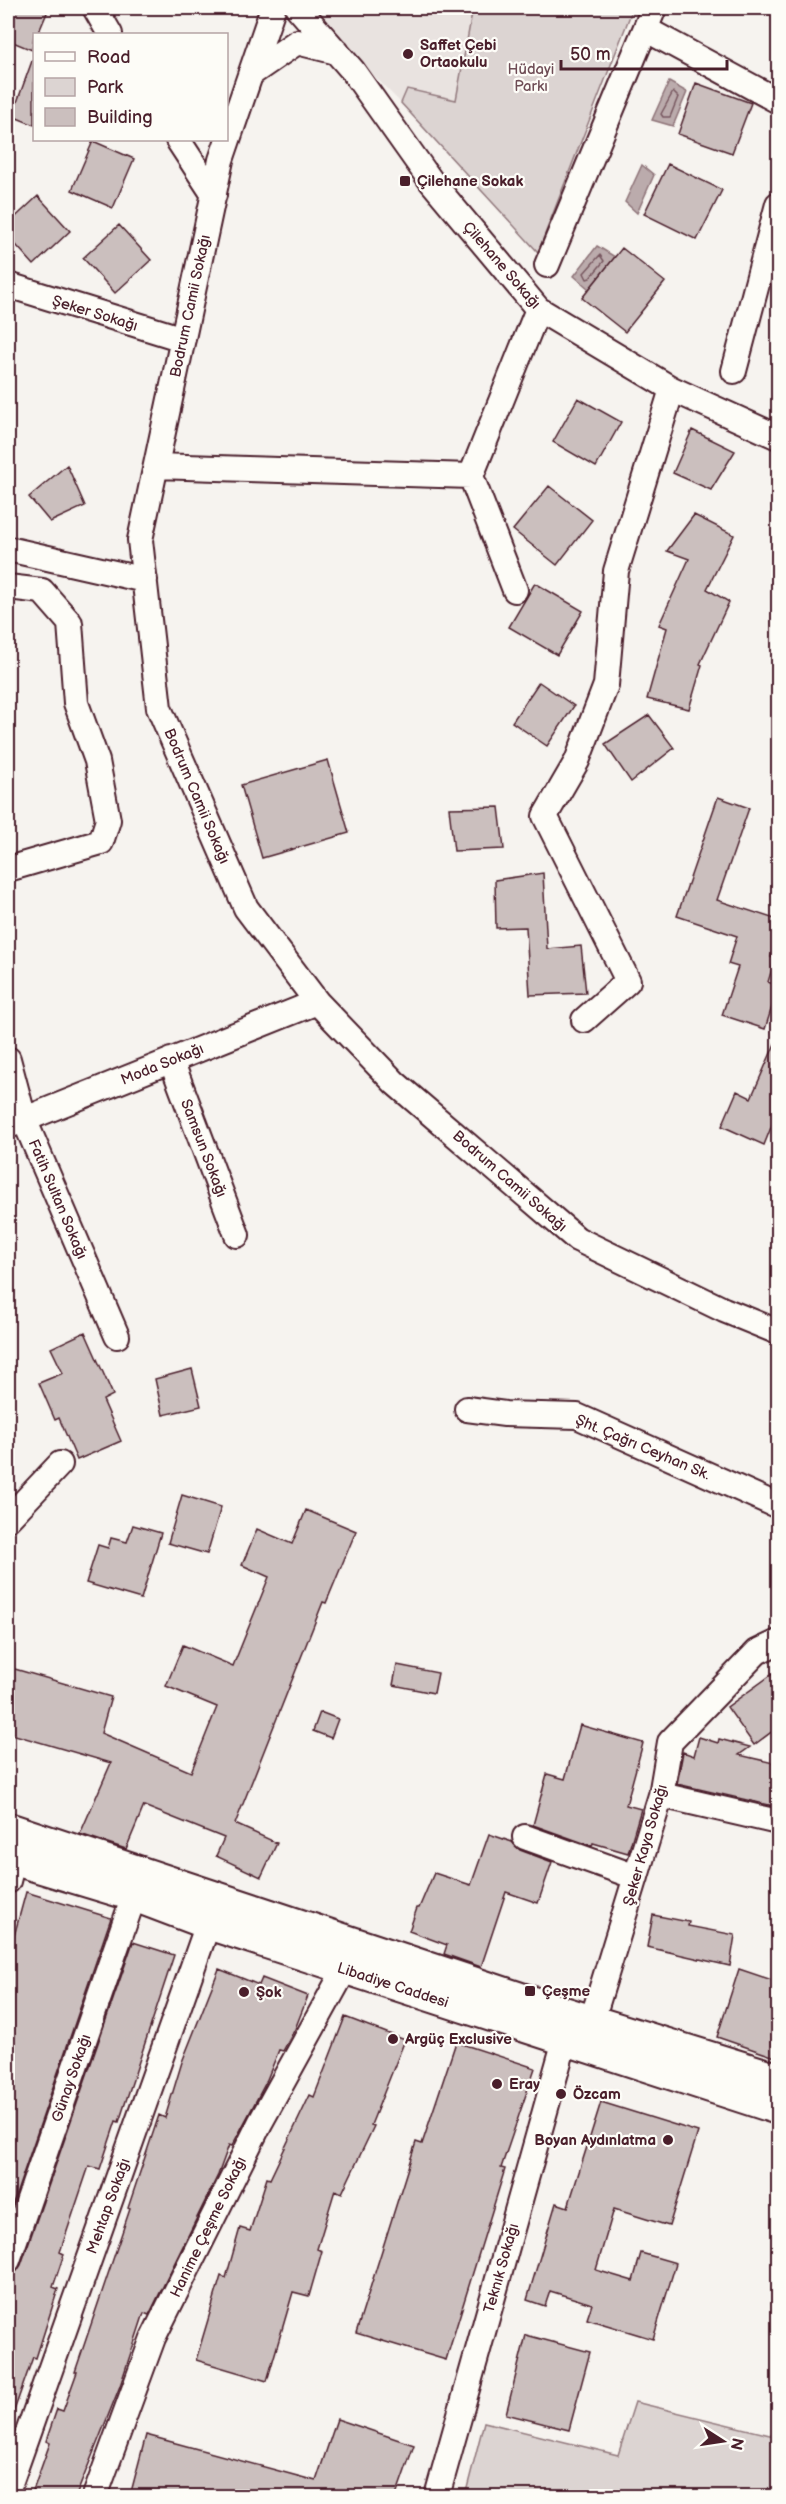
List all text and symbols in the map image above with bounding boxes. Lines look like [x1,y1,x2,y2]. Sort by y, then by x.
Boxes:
legend [33,33,228,141]
scale bar [561,33,728,71]
place label: Saffet Çebi Ortaokulu [420,36,496,72]
text: 50 m [570,44,611,65]
text: Road [87,47,131,68]
marker: Saffet Çebi Ortaokulu [401,47,415,61]
park label: Hüdayi Parkı [508,60,554,96]
text: Park [87,77,123,98]
text: Building [87,107,153,128]
place label: Çilehane Sokak [417,172,523,191]
marker: Çilehane Sokak [398,174,412,188]
street label: Çilehane Sokağı [459,218,545,313]
street label: Bodrum Camii Sokağı [166,233,215,379]
street label: Şeker Sokağı [50,291,140,336]
street label: Bodrum Camii Sokağı [159,726,234,867]
street label: Moda Sokağı [118,1039,206,1090]
street label: Samsun Sokağı [176,1097,231,1200]
street label: Bodrum Camii Sokağı [449,1127,571,1236]
street label: Fatih Sultan Sokağı [24,1136,91,1262]
street label: Şht. Çağrı Ceyhan Sk. [573,1410,713,1484]
street label: Şeker Kaya Sokağı [619,1782,672,1908]
street label: Libadiye Caddesi [335,1958,451,2012]
place label: Çeşme [542,1982,590,2001]
place label: Şok [256,1983,282,2002]
marker: Çeşme [523,1984,537,1998]
marker: Şok [237,1985,251,1999]
place label: Argüç Exclusive [404,2030,512,2049]
street label: Günay Sokağı [48,2032,95,2125]
marker: Argüç Exclusive [386,2032,400,2046]
place label: Eray [509,2075,540,2094]
marker: Eray [490,2077,504,2091]
place label: Özcam [573,2085,621,2104]
marker: Özcam [554,2087,568,2101]
place label: Boyan Aydınlatma [534,2131,656,2150]
marker: Boyan Aydınlatma [661,2133,675,2147]
street label: Hanime Çeşme Sokağı [166,2154,251,2301]
street label: Mehtap Sokağı [82,2156,135,2257]
street label: Teknık Sokağı [480,2221,523,2315]
north arrow [693,2411,753,2471]
text: N [726,2436,747,2452]

